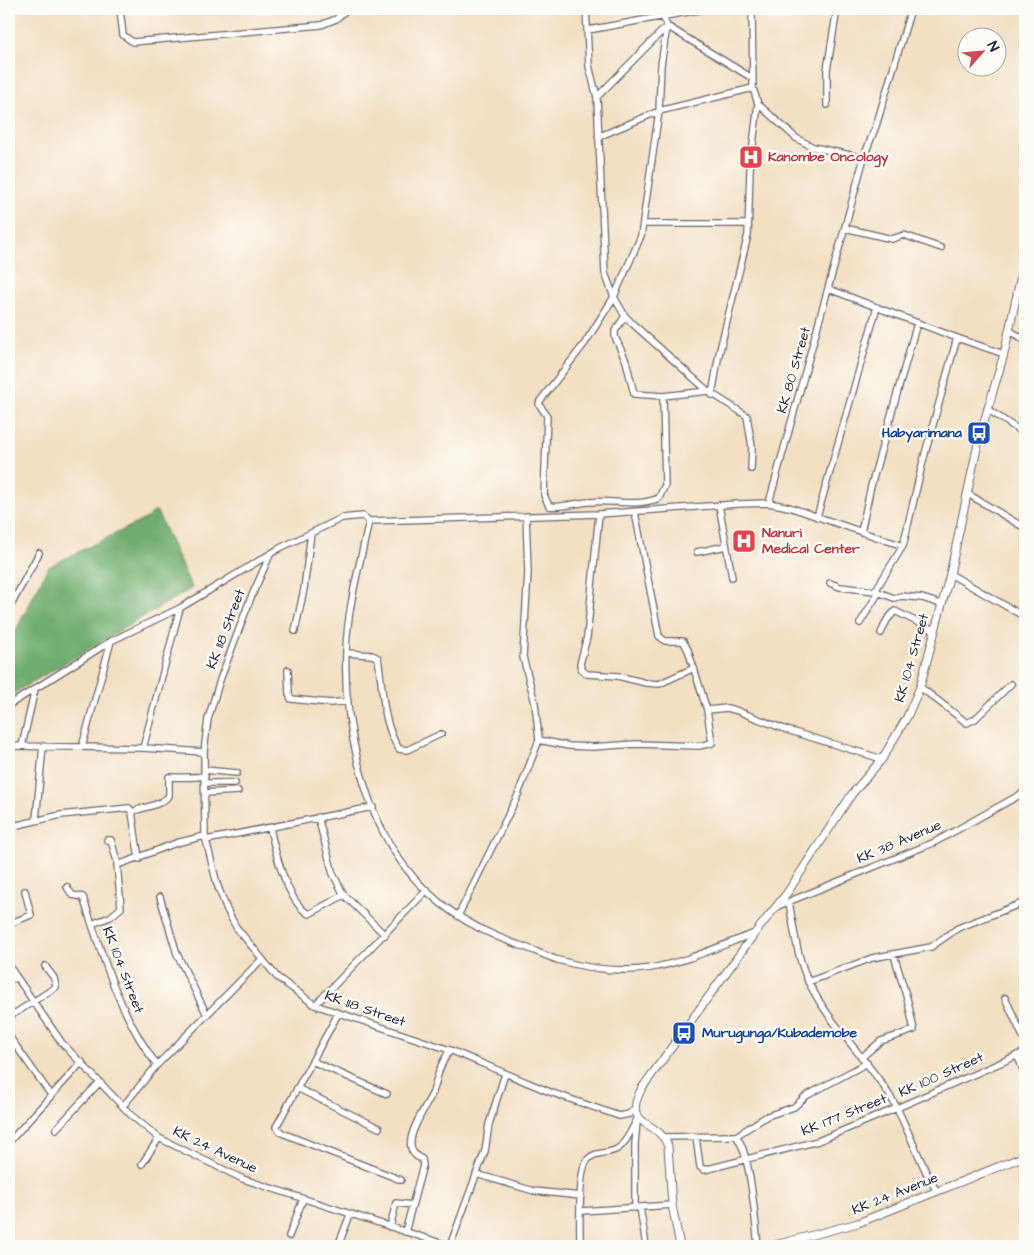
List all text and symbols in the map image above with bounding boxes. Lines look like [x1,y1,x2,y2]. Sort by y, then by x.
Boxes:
north arrow [956,28,1006,78]
text: N [982,38,1004,55]
hospital icon: Kanombe Oncology [738,144,764,170]
place label: Kanombe Oncology [768,147,889,168]
street label: KK 80 Street [772,324,816,416]
bus stop icon: Habyarimana [966,420,992,446]
place label: Habyarimana [882,423,963,443]
place label: Nanuri Medical Center [762,523,860,559]
hospital icon: Nanuri Medical Center [731,528,757,554]
street label: KK 118 Street [202,586,251,672]
street label: KK 104 Street [890,611,934,705]
street label: KK 38 Avenue [854,815,945,869]
street label: KK 104 Street [97,924,149,1017]
street label: KK 118 Street [322,986,408,1032]
bus stop icon: Murugunga/Kubademobe [671,1020,697,1046]
place label: Murugunga/Kubademobe [702,1023,858,1044]
street label: KK 100 Street [895,1047,987,1103]
street label: KK 177 Street [798,1089,890,1141]
street label: KK 24 Avenue [169,1122,261,1179]
street label: KK 24 Avenue [849,1167,941,1220]

